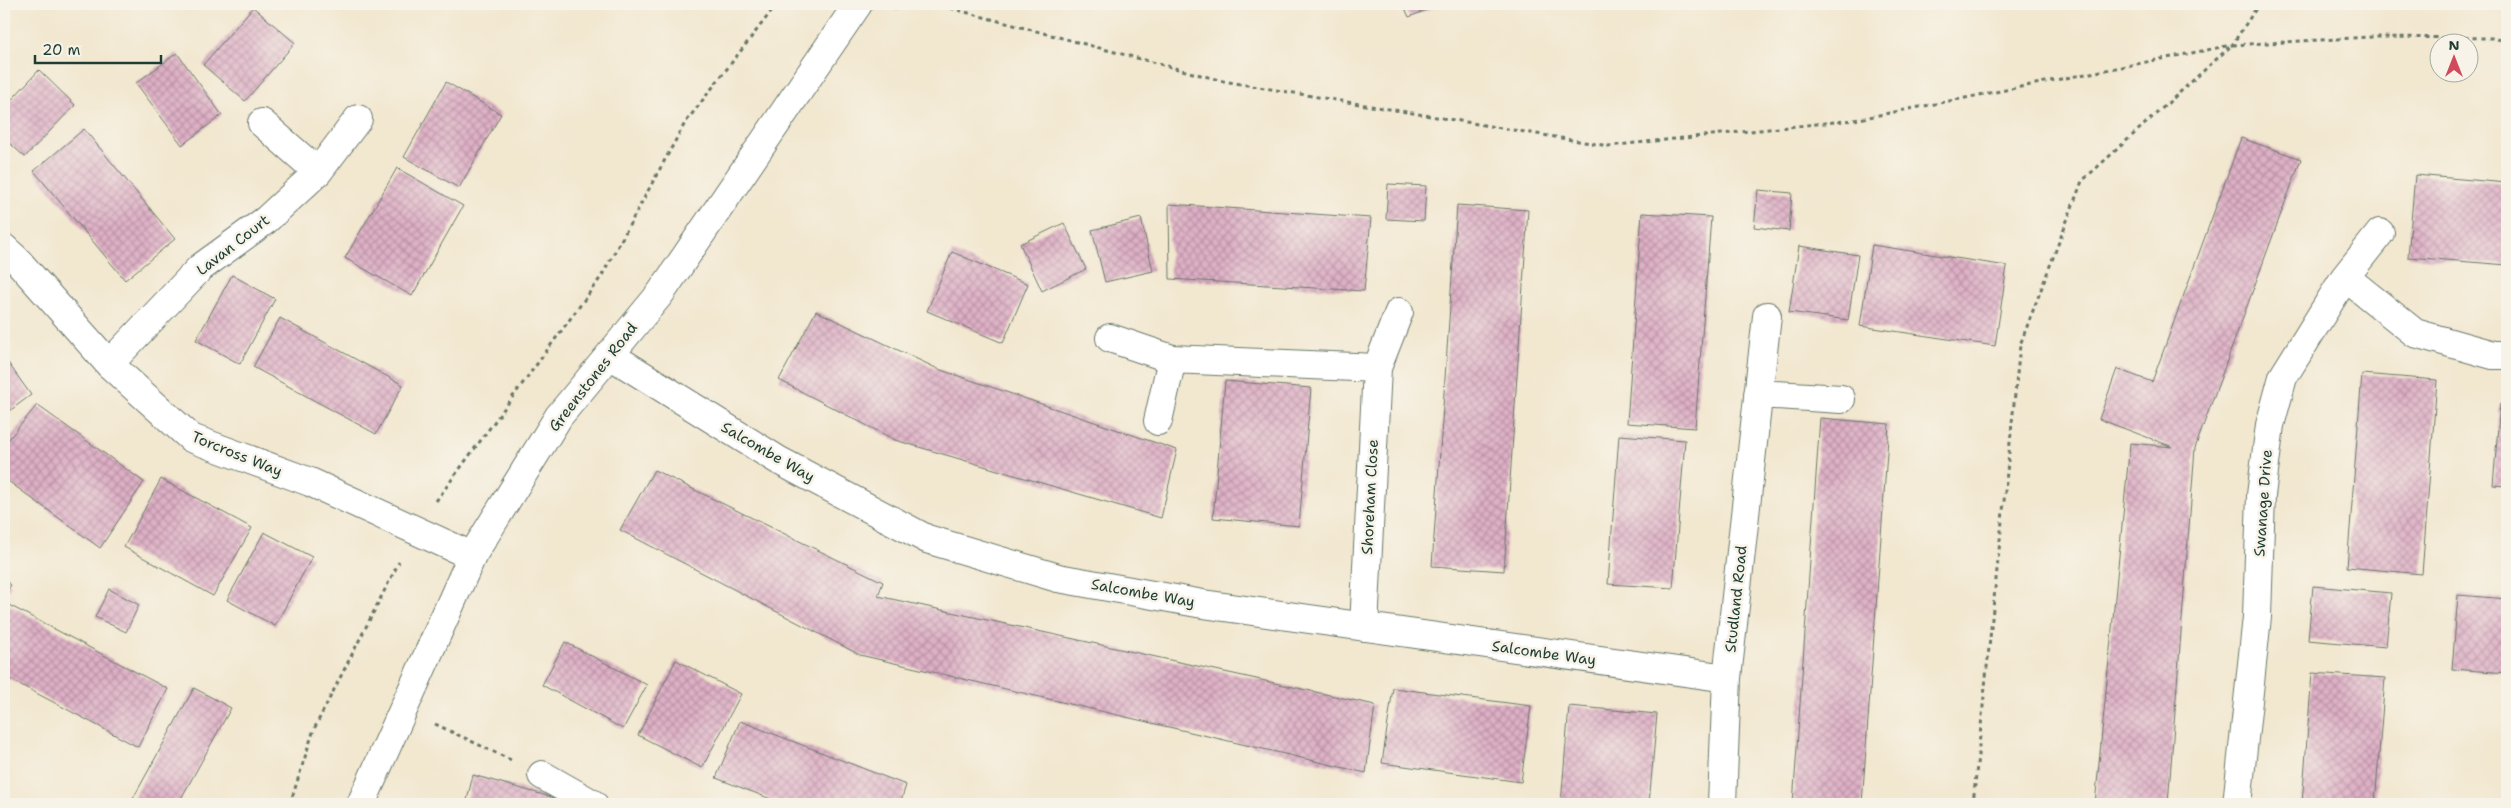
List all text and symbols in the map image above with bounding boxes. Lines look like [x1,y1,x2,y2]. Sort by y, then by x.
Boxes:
scale bar [35,32,161,64]
north arrow [2428,32,2478,82]
text: N [2448,36,2460,54]
text: 20 m [42,40,81,60]
street label: Lavan Court [192,210,274,280]
street label: Greenstones Road [544,318,642,436]
street label: Salcombe Way [718,417,818,487]
street label: Torcross Way [189,427,285,481]
street label: Shoreham Close [1357,439,1383,555]
street label: Swanage Drive [2249,449,2277,557]
street label: Studland Road [1720,544,1752,654]
street label: Salcombe Way [1090,574,1196,612]
street label: Salcombe Way [1491,636,1597,670]

